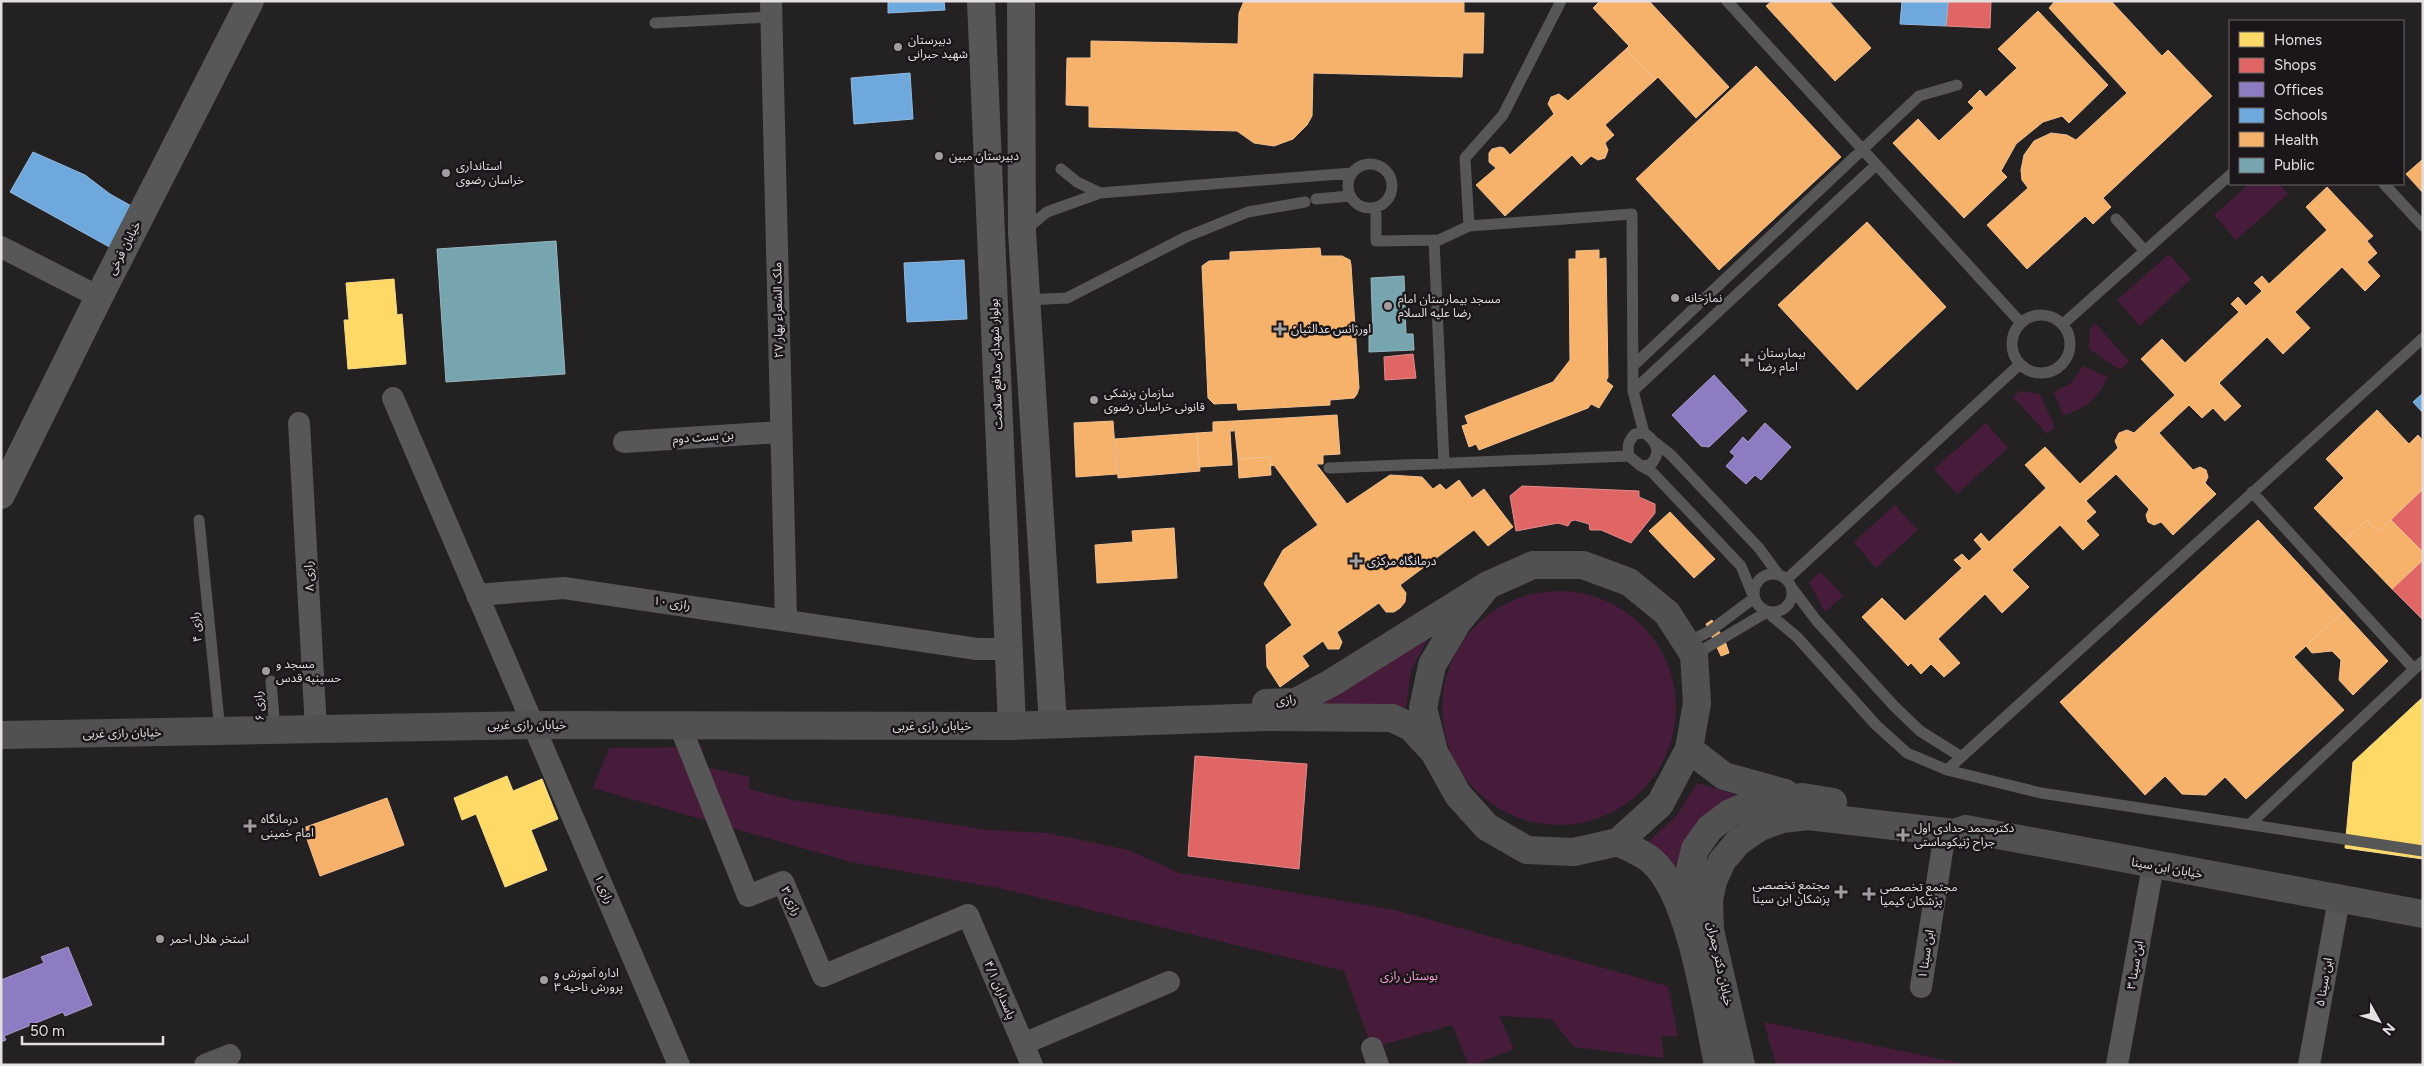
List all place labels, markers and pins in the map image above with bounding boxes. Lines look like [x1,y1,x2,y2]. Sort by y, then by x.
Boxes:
place label: دبیرستان شهید حبرانی [908,33,968,61]
marker: دبیرستان شهید حبرانی [892,41,904,53]
place label: دبیرستان مبین [949,149,1019,163]
marker: دبیرستان مبین [933,150,945,162]
place label: استانداری خراسان رضوی [456,159,524,187]
marker: استانداری خراسان رضوی [440,167,452,179]
place label: نمازخانه [1685,291,1722,305]
place label: مسجد بیمارستان امام رضا علیه السلام [1398,292,1501,322]
marker: نمازخانه [1669,292,1681,304]
marker: مسجد بیمارستان امام رضا علیه السلام [1382,300,1394,312]
marker: اورژانس عدالتیان [1273,322,1287,336]
place label: اورژانس عدالتیان [1291,322,1371,336]
place label: بیمارستان امام رضا [1758,346,1806,376]
marker: بیمارستان امام رضا [1740,353,1754,367]
place label: سازمان پزشکی قانونی خراسان رضوی [1104,386,1205,414]
marker: سازمان پزشکی قانونی خراسان رضوی [1088,394,1100,406]
marker: درمانگاه مرکزی [1349,554,1363,568]
place label: درمانگاه مرکزی [1367,554,1437,568]
place label: مسجد و حسینیه قدس [276,657,341,685]
marker: مسجد و حسینیه قدس [260,665,272,677]
place label: درمانگاه امام خمینی [261,812,314,842]
marker: درمانگاه امام خمینی [243,819,257,833]
place label: دکترمحمد حدادی اول جراح ژنیکوماستی [1914,821,2015,851]
marker: دکترمحمد حدادی اول جراح ژنیکوماستی [1896,828,1910,842]
place label: مجتمع تخصصی پزشکان ابن سینا [1752,878,1830,907]
place label: مجتمع تخصصی پزشکان کیمیا [1880,880,1958,909]
marker: مجتمع تخصصی پزشکان ابن سینا [1834,885,1848,899]
marker: مجتمع تخصصی پزشکان کیمیا [1862,887,1876,901]
place label: استخر هلال احمر [169,932,249,946]
marker: استخر هلال احمر [154,933,166,945]
place label: اداره آموزش و پرورش ناحیه ۳ [554,966,623,995]
marker: اداره آموزش و پرورش ناحیه ۳ [538,974,550,986]

